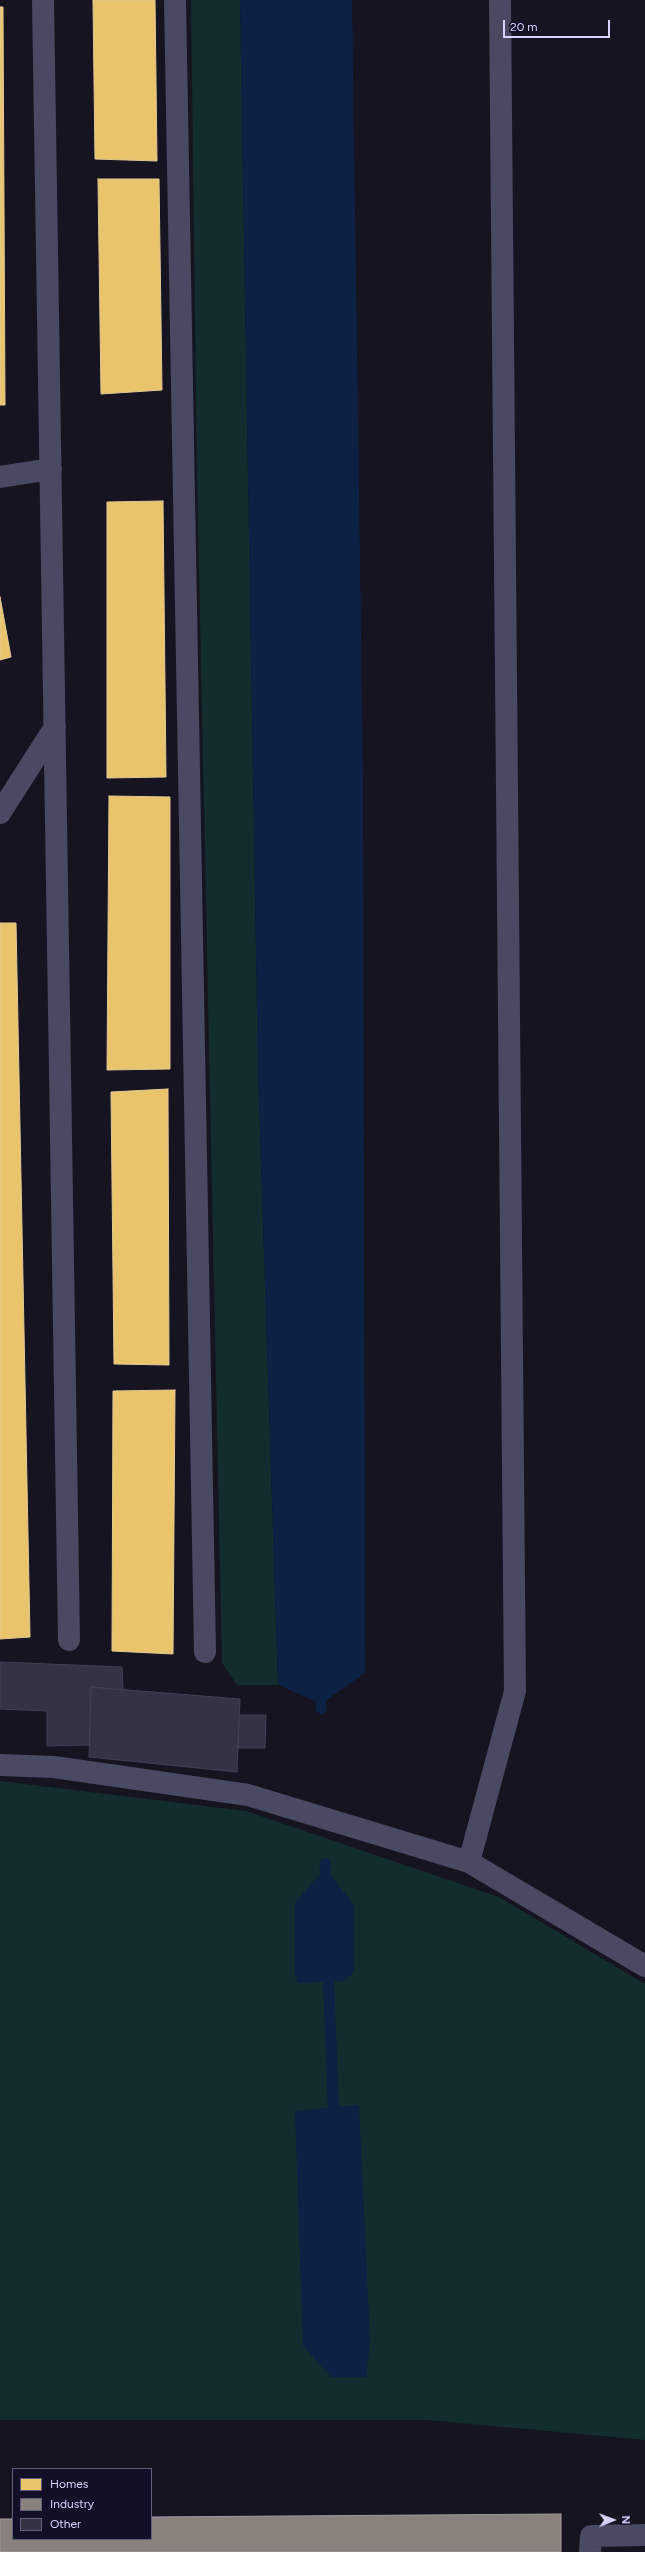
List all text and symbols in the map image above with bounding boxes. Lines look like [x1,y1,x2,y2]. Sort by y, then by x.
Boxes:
scale bar [505,12,612,38]
text: 20 m [510,20,538,34]
legend [12,2468,152,2540]
text: Homes [50,2477,88,2491]
text: Industry [50,2497,94,2511]
north arrow [593,2500,633,2540]
text: N [619,2515,632,2524]
text: Other [50,2517,81,2531]

